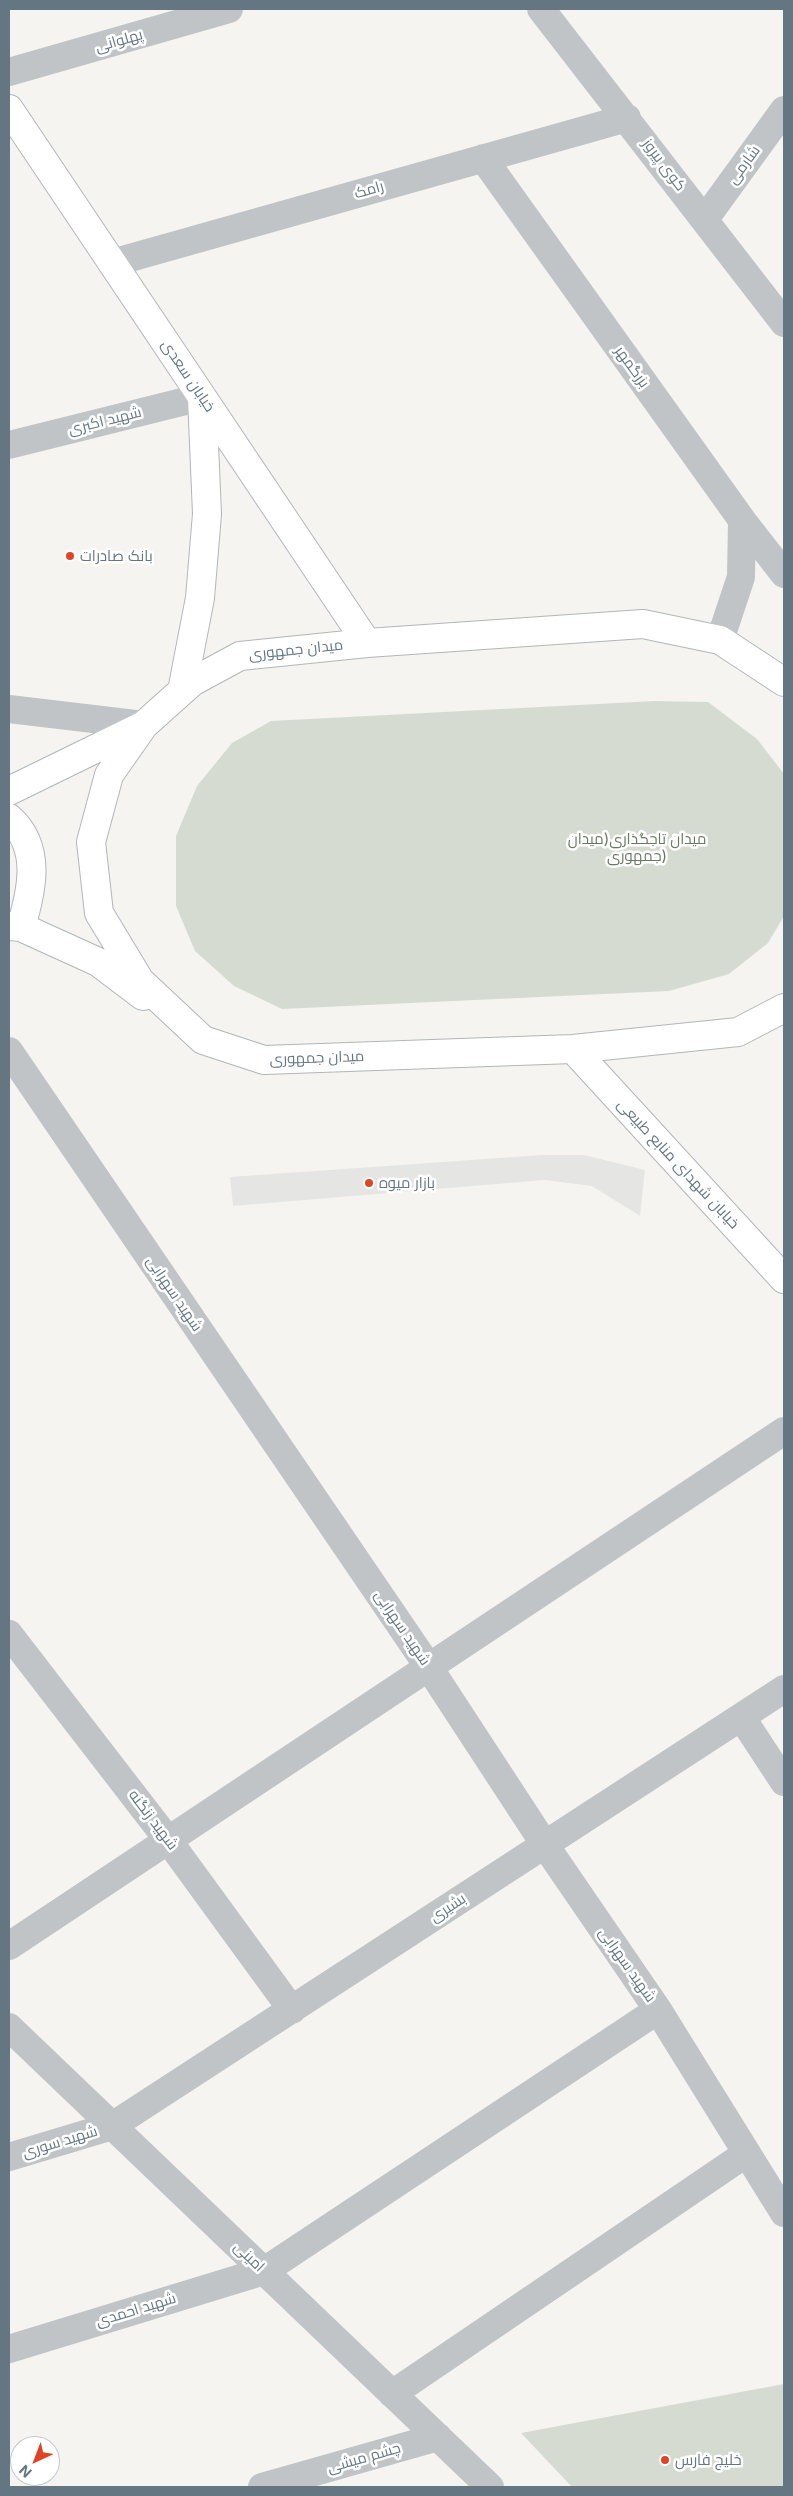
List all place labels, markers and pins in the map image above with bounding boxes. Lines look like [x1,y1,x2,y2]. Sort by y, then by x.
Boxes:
place label: بانک صادرات [80,547,153,565]
marker: بانک صادرات [64,550,76,562]
place label: بازار میوه [379,1174,435,1192]
marker: بازار میوه [363,1177,375,1189]
place label: خلیج فارس [675,2451,742,2469]
marker: خلیج فارس [659,2454,671,2466]

